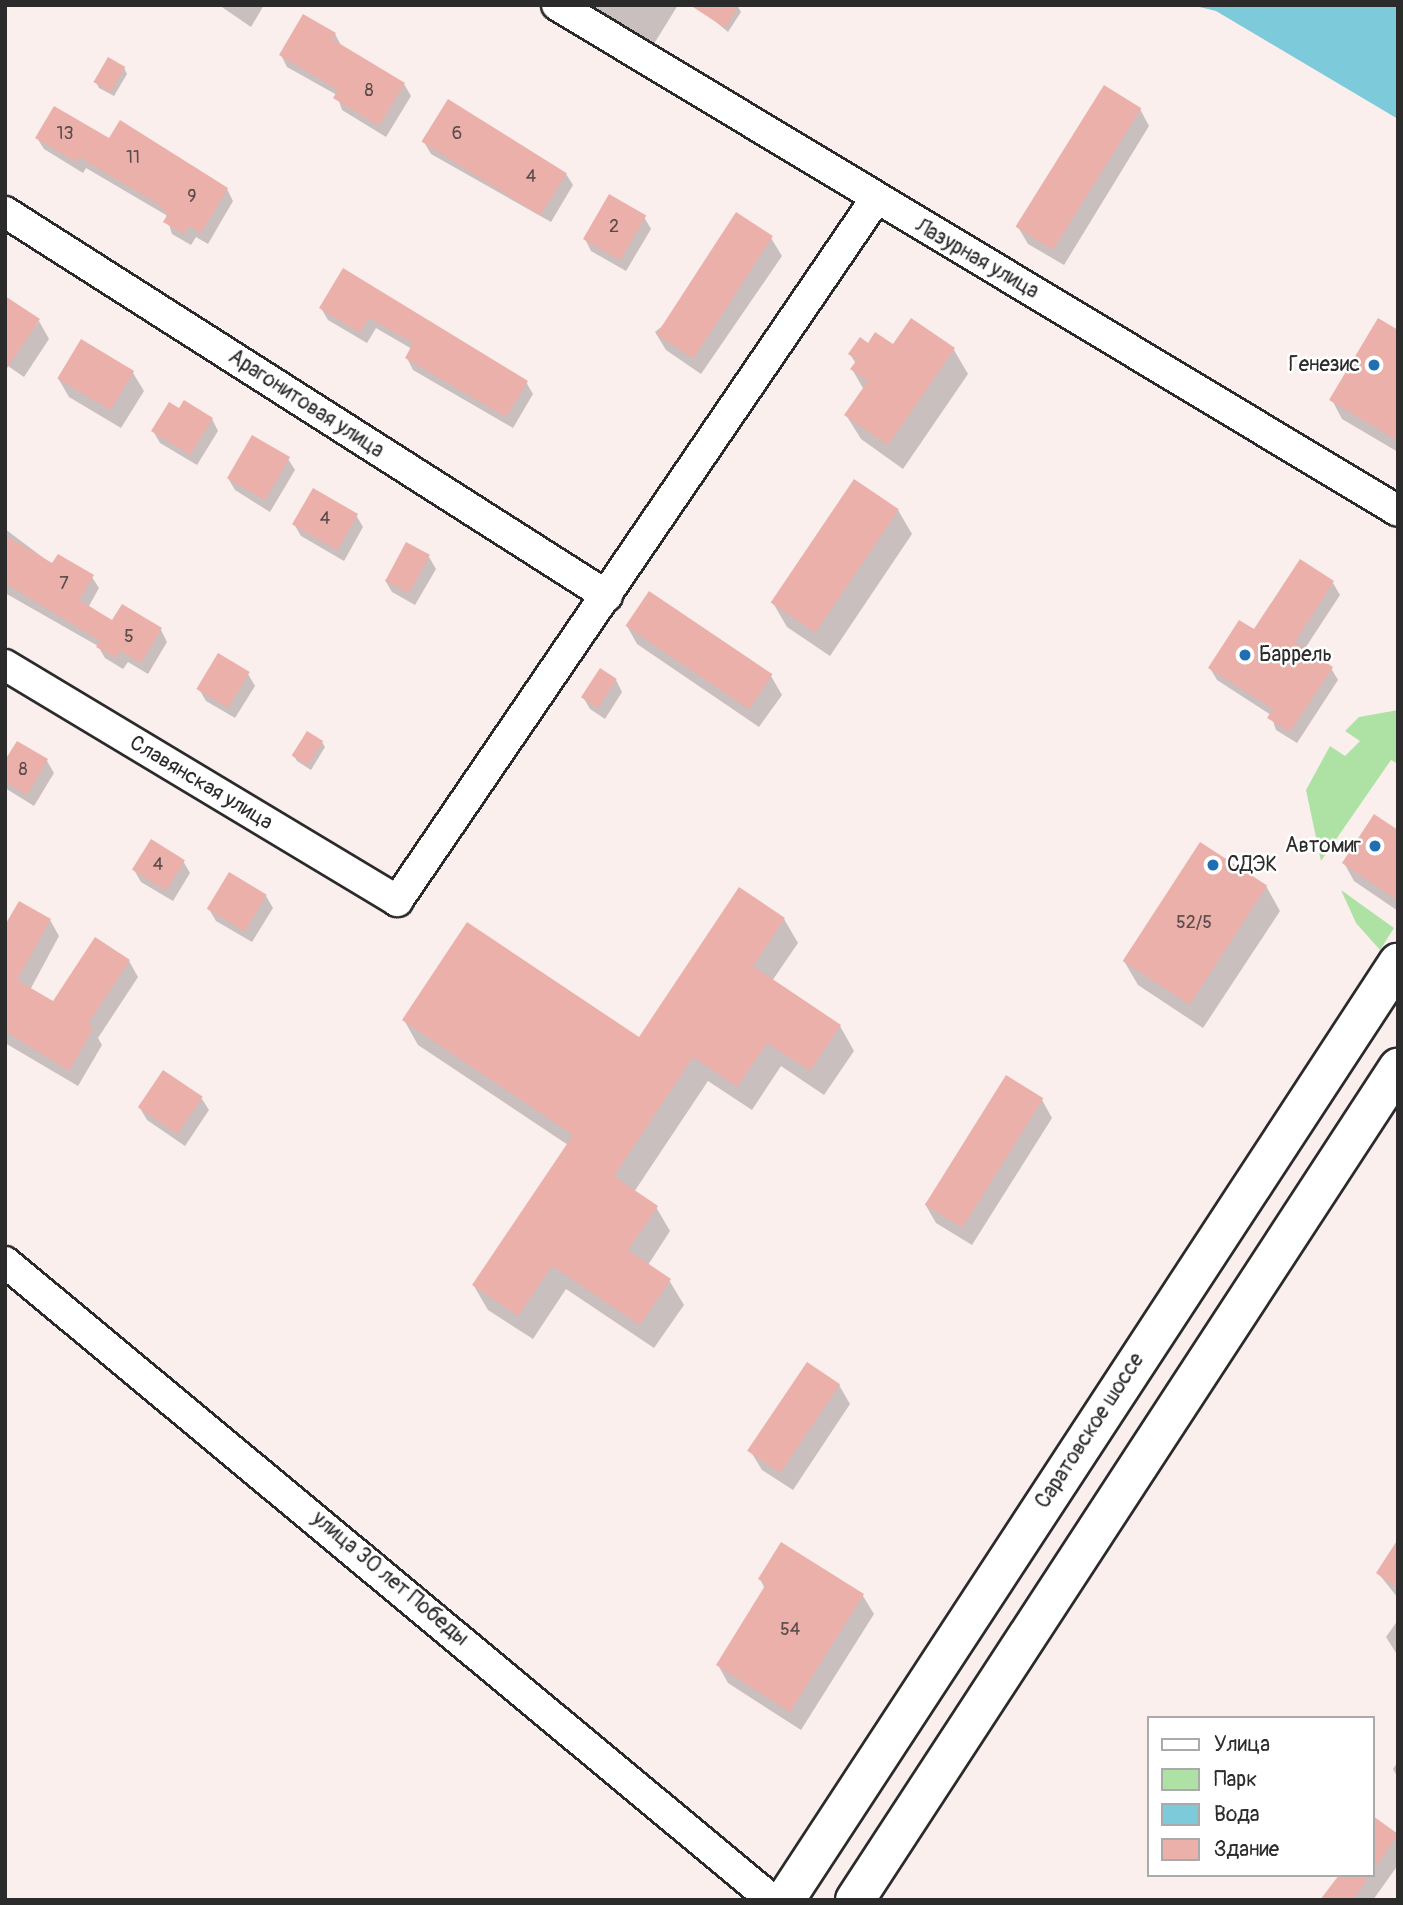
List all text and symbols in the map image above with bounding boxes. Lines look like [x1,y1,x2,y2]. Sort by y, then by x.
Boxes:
house number: 8 [364,80,374,102]
house number: 13 [56,123,74,145]
house number: 6 [452,123,462,145]
house number: 11 [126,147,140,169]
house number: 4 [526,166,536,188]
house number: 9 [187,186,197,208]
street label: Лазурная улица [911,214,1043,304]
house number: 2 [609,216,619,238]
street label: Арагонитовая улица [224,344,388,464]
place label: Генезис [1289,352,1360,378]
marker: Генезис [1366,357,1382,373]
house number: 4 [320,508,330,530]
house number: 7 [59,573,69,595]
house number: 5 [124,626,134,648]
place label: Баррель [1259,642,1332,668]
marker: Баррель [1237,647,1253,663]
street label: Славянская улица [125,730,277,836]
house number: 8 [18,759,28,781]
place label: Автомиг [1285,833,1361,859]
marker: Автомиг [1367,838,1383,854]
place label: СДЭК [1227,852,1277,878]
house number: 4 [153,854,163,876]
marker: СДЭК [1205,857,1221,873]
house number: 52/5 [1176,912,1212,934]
street label: Саратовское шоссе [1030,1349,1150,1513]
street label: улица 30 лет Победы [307,1506,473,1652]
house number: 54 [780,1619,800,1641]
legend [1148,1716,1375,1877]
text: Улица [1214,1731,1270,1758]
text: Парк [1214,1766,1257,1793]
text: Вода [1214,1801,1260,1828]
text: Здание [1214,1836,1279,1863]

